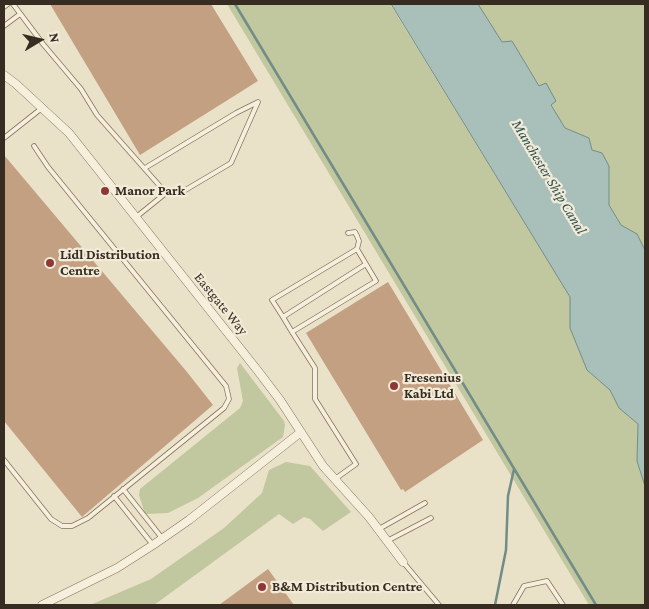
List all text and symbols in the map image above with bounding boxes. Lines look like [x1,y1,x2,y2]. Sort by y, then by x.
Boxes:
north arrow [15,15,65,65]
text: N [46,32,63,44]
water label: Manchester Ship Canal [508,116,590,238]
place label: Manor Park [115,183,185,199]
marker: Manor Park [99,185,111,197]
place label: Lidl Distribution Centre [60,247,160,280]
marker: Lidl Distribution Centre [44,257,56,269]
street label: Eastgate Way [191,269,251,339]
place label: Fresenius Kabi Ltd [404,370,461,402]
marker: Fresenius Kabi Ltd [388,380,400,392]
place label: B&M Distribution Centre [272,579,422,595]
marker: B&M Distribution Centre [256,581,268,593]

